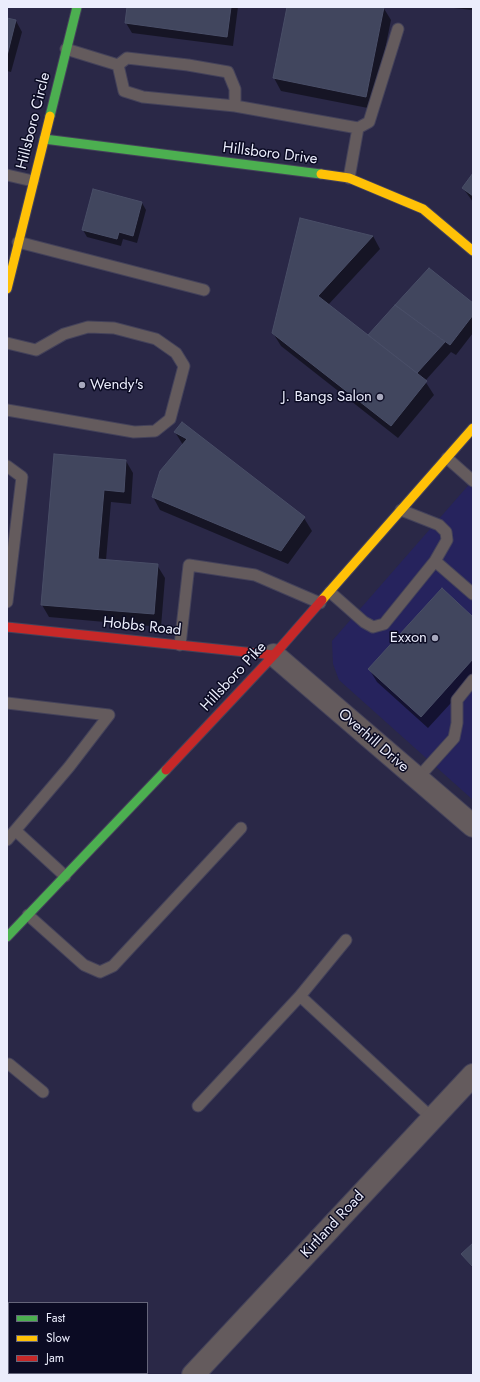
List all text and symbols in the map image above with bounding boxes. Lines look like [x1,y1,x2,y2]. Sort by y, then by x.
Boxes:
street label: Hillsboro Circle [13,71,55,171]
street label: Hillsboro Drive [222,139,318,169]
place label: Wendy's [90,376,143,394]
marker: Wendy's [77,380,87,390]
place label: J. Bangs Salon [282,388,372,406]
marker: J. Bangs Salon [375,392,385,402]
street label: Hobbs Road [102,614,182,640]
place label: Exxon [390,629,427,647]
marker: Exxon [430,633,440,643]
street label: Hillsboro Pike [197,639,271,715]
street label: Overhill Drive [334,705,412,777]
street label: Kirtland Road [297,1188,369,1262]
legend [8,1302,148,1374]
text: Fast [46,1309,65,1327]
text: Slow [46,1329,70,1347]
text: Jam [46,1349,64,1367]

